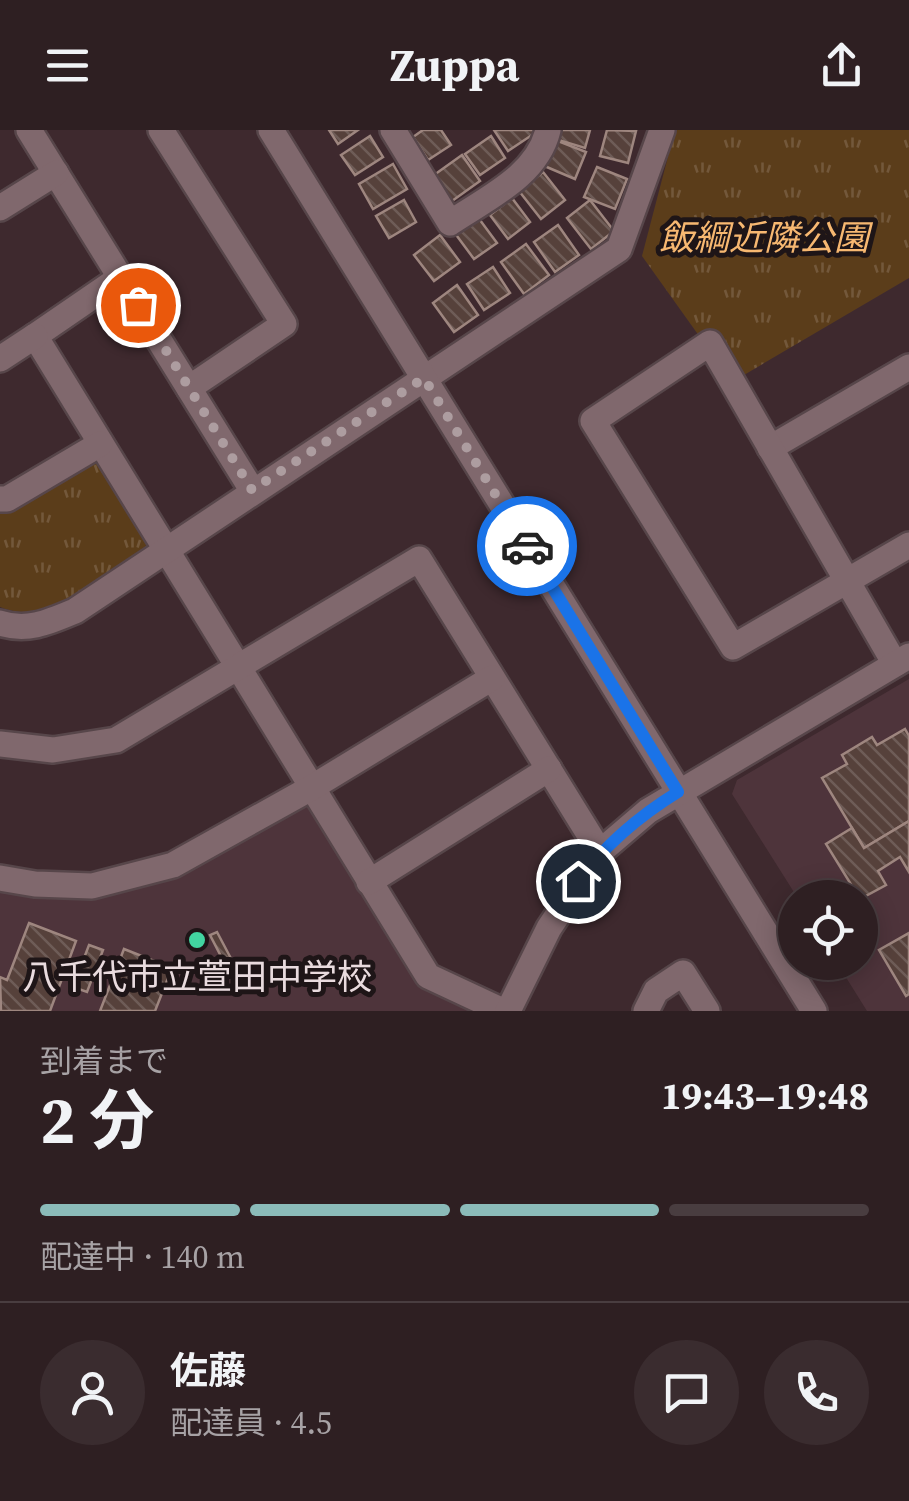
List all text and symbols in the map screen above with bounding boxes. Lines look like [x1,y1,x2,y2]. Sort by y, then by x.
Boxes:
text: Zuppa [390,34,519,96]
icon: menu [40,38,95,93]
icon: share [814,38,869,93]
park label: 飯綱近隣公園 [659,214,874,262]
pin [96,263,181,348]
icon: bag [111,278,166,333]
courier [477,496,577,596]
icon: car [500,519,555,574]
pin [536,839,621,924]
icon: home [551,854,606,909]
map controls [778,880,878,980]
button: locate [778,880,878,980]
marker: 八千代市立萱田中学校 [186,929,208,951]
place label: 八千代市立萱田中学校 [22,953,372,1001]
text: 到着まで [40,1039,168,1083]
text: 19:43–19:48 [661,1070,869,1122]
text: 2 分 [40,1076,154,1165]
text: 配達中 · 140 m [40,1235,245,1279]
button: person [40,1340,145,1445]
button: chat [634,1340,739,1445]
button: phone [764,1340,869,1445]
text: 佐藤 [170,1345,246,1397]
text: 配達員 · 4.5 [170,1401,332,1445]

